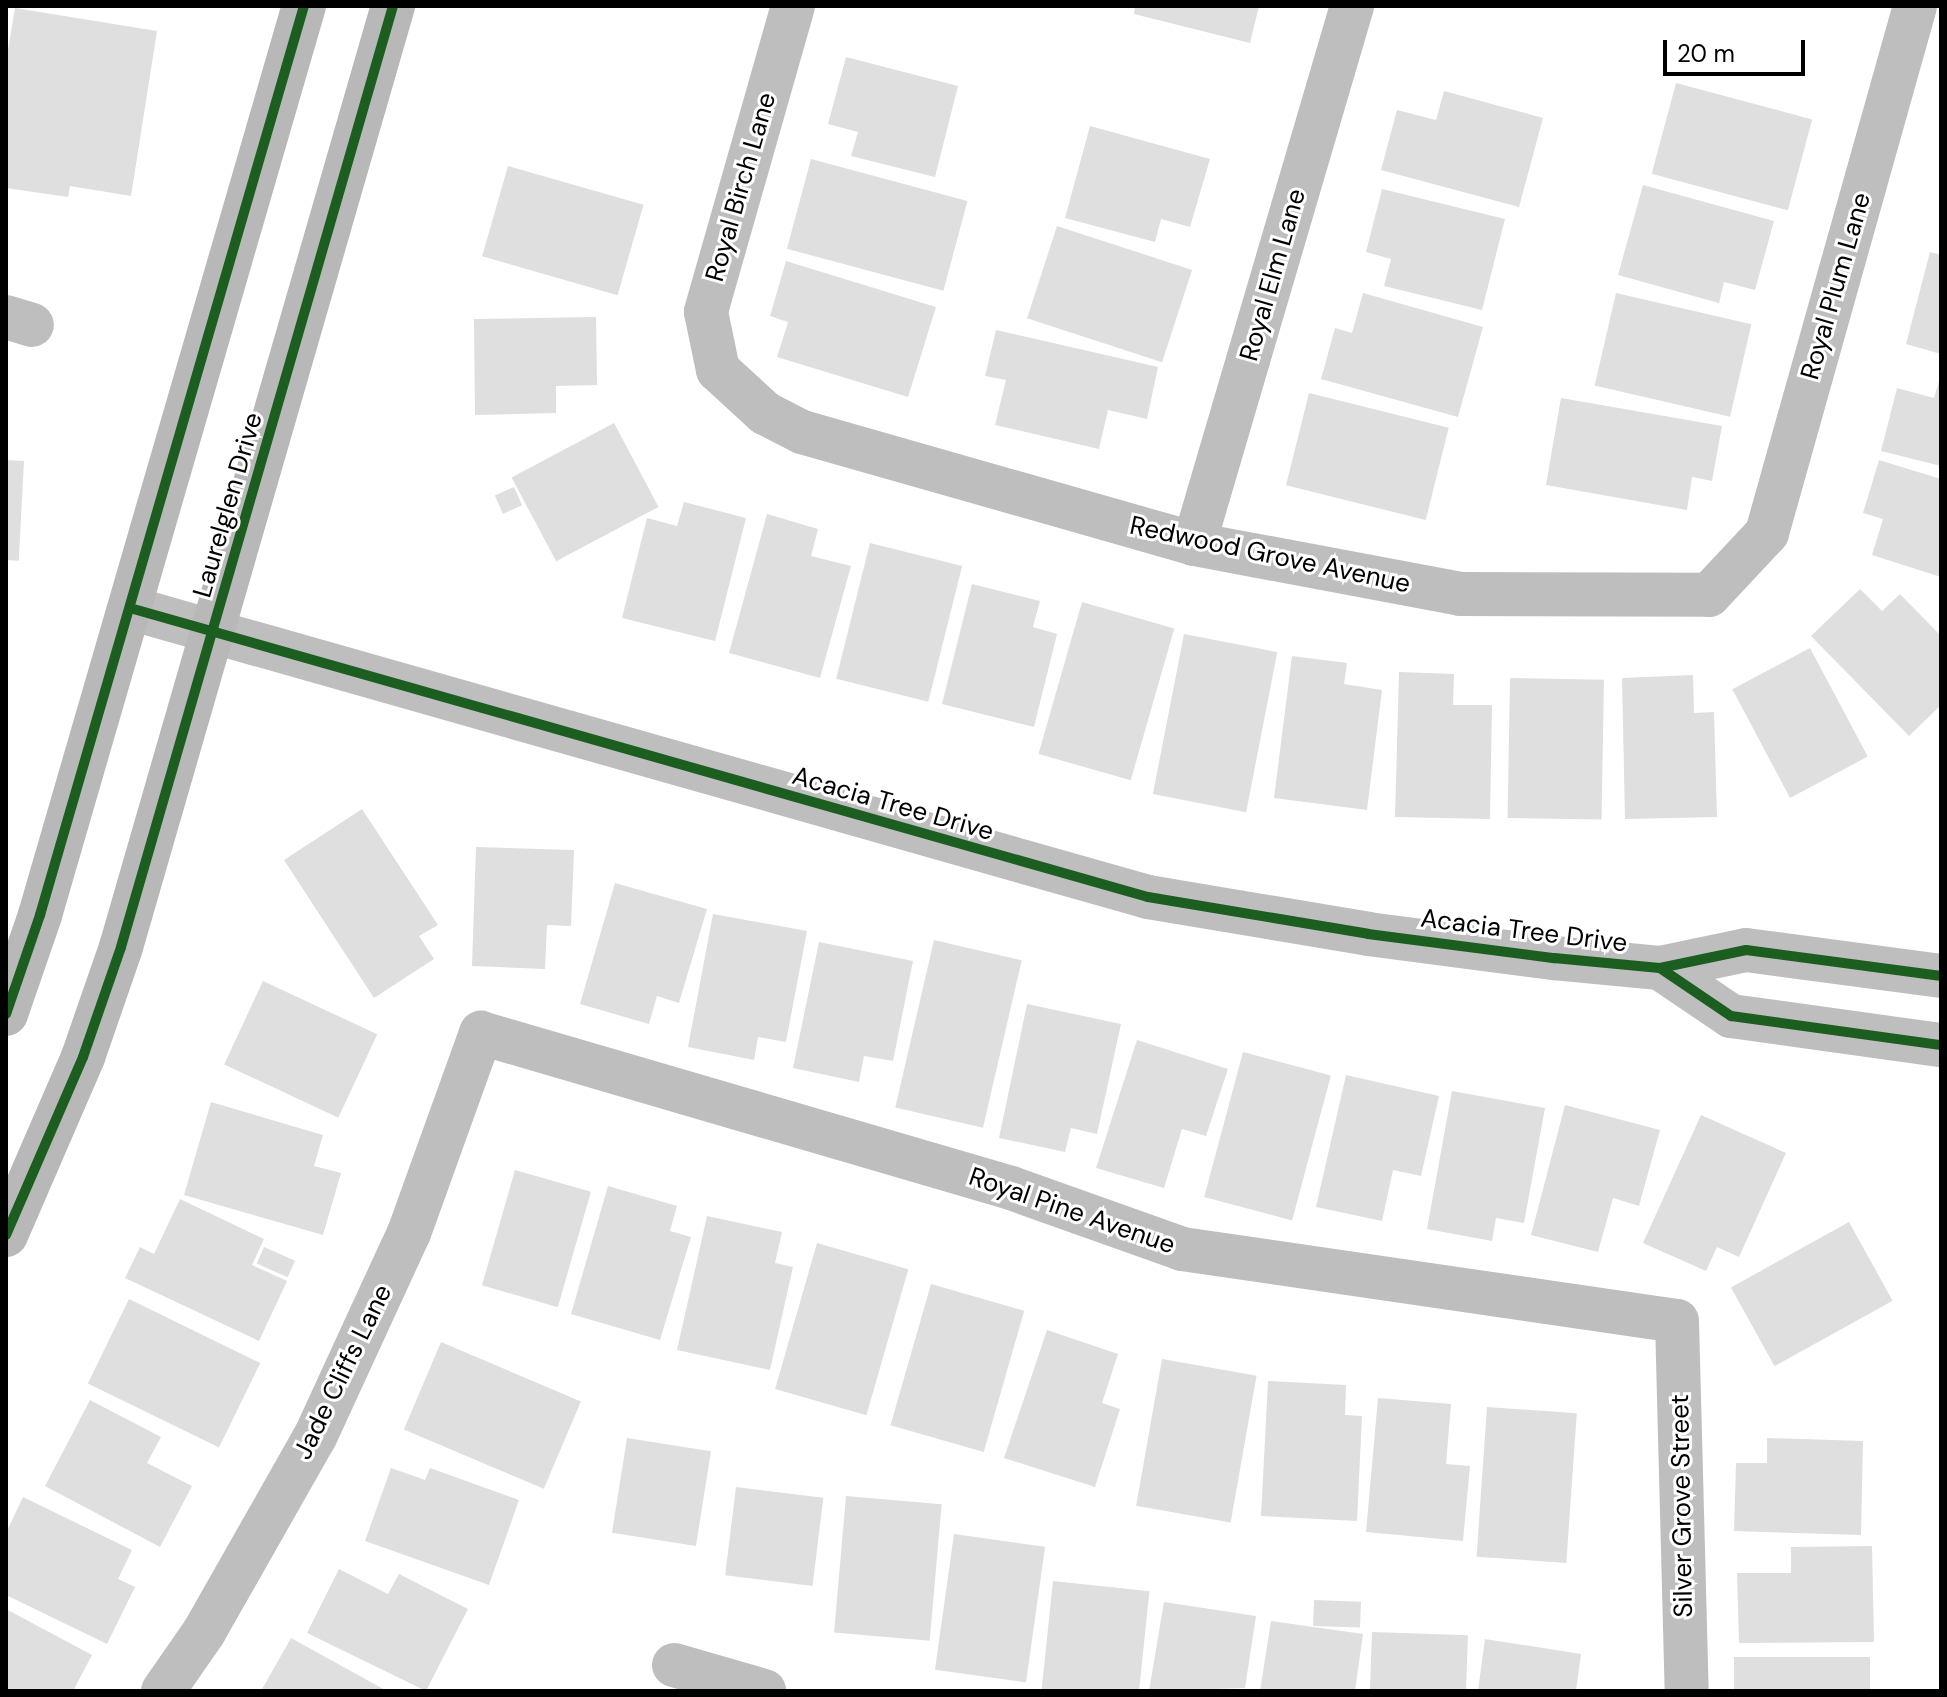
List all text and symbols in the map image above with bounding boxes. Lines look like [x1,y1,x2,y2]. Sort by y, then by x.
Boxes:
scale bar [1667,24,1809,74]
text: 20 m [1677,38,1735,69]
street label: Royal Birch Lane [699,89,783,285]
street label: Royal Elm Lane [1234,185,1312,365]
street label: Royal Plum Lane [1794,189,1878,383]
street label: Laurelglen Drive [187,409,269,601]
street label: Redwood Grove Avenue [1127,510,1413,600]
street label: Acacia Tree Drive [789,760,997,848]
street label: Acacia Tree Drive [1419,903,1629,959]
street label: Royal Pine Avenue [965,1161,1179,1261]
street label: Jade Cliffs Lane [287,1280,399,1464]
street label: Silver Grove Street [1664,1394,1700,1618]

